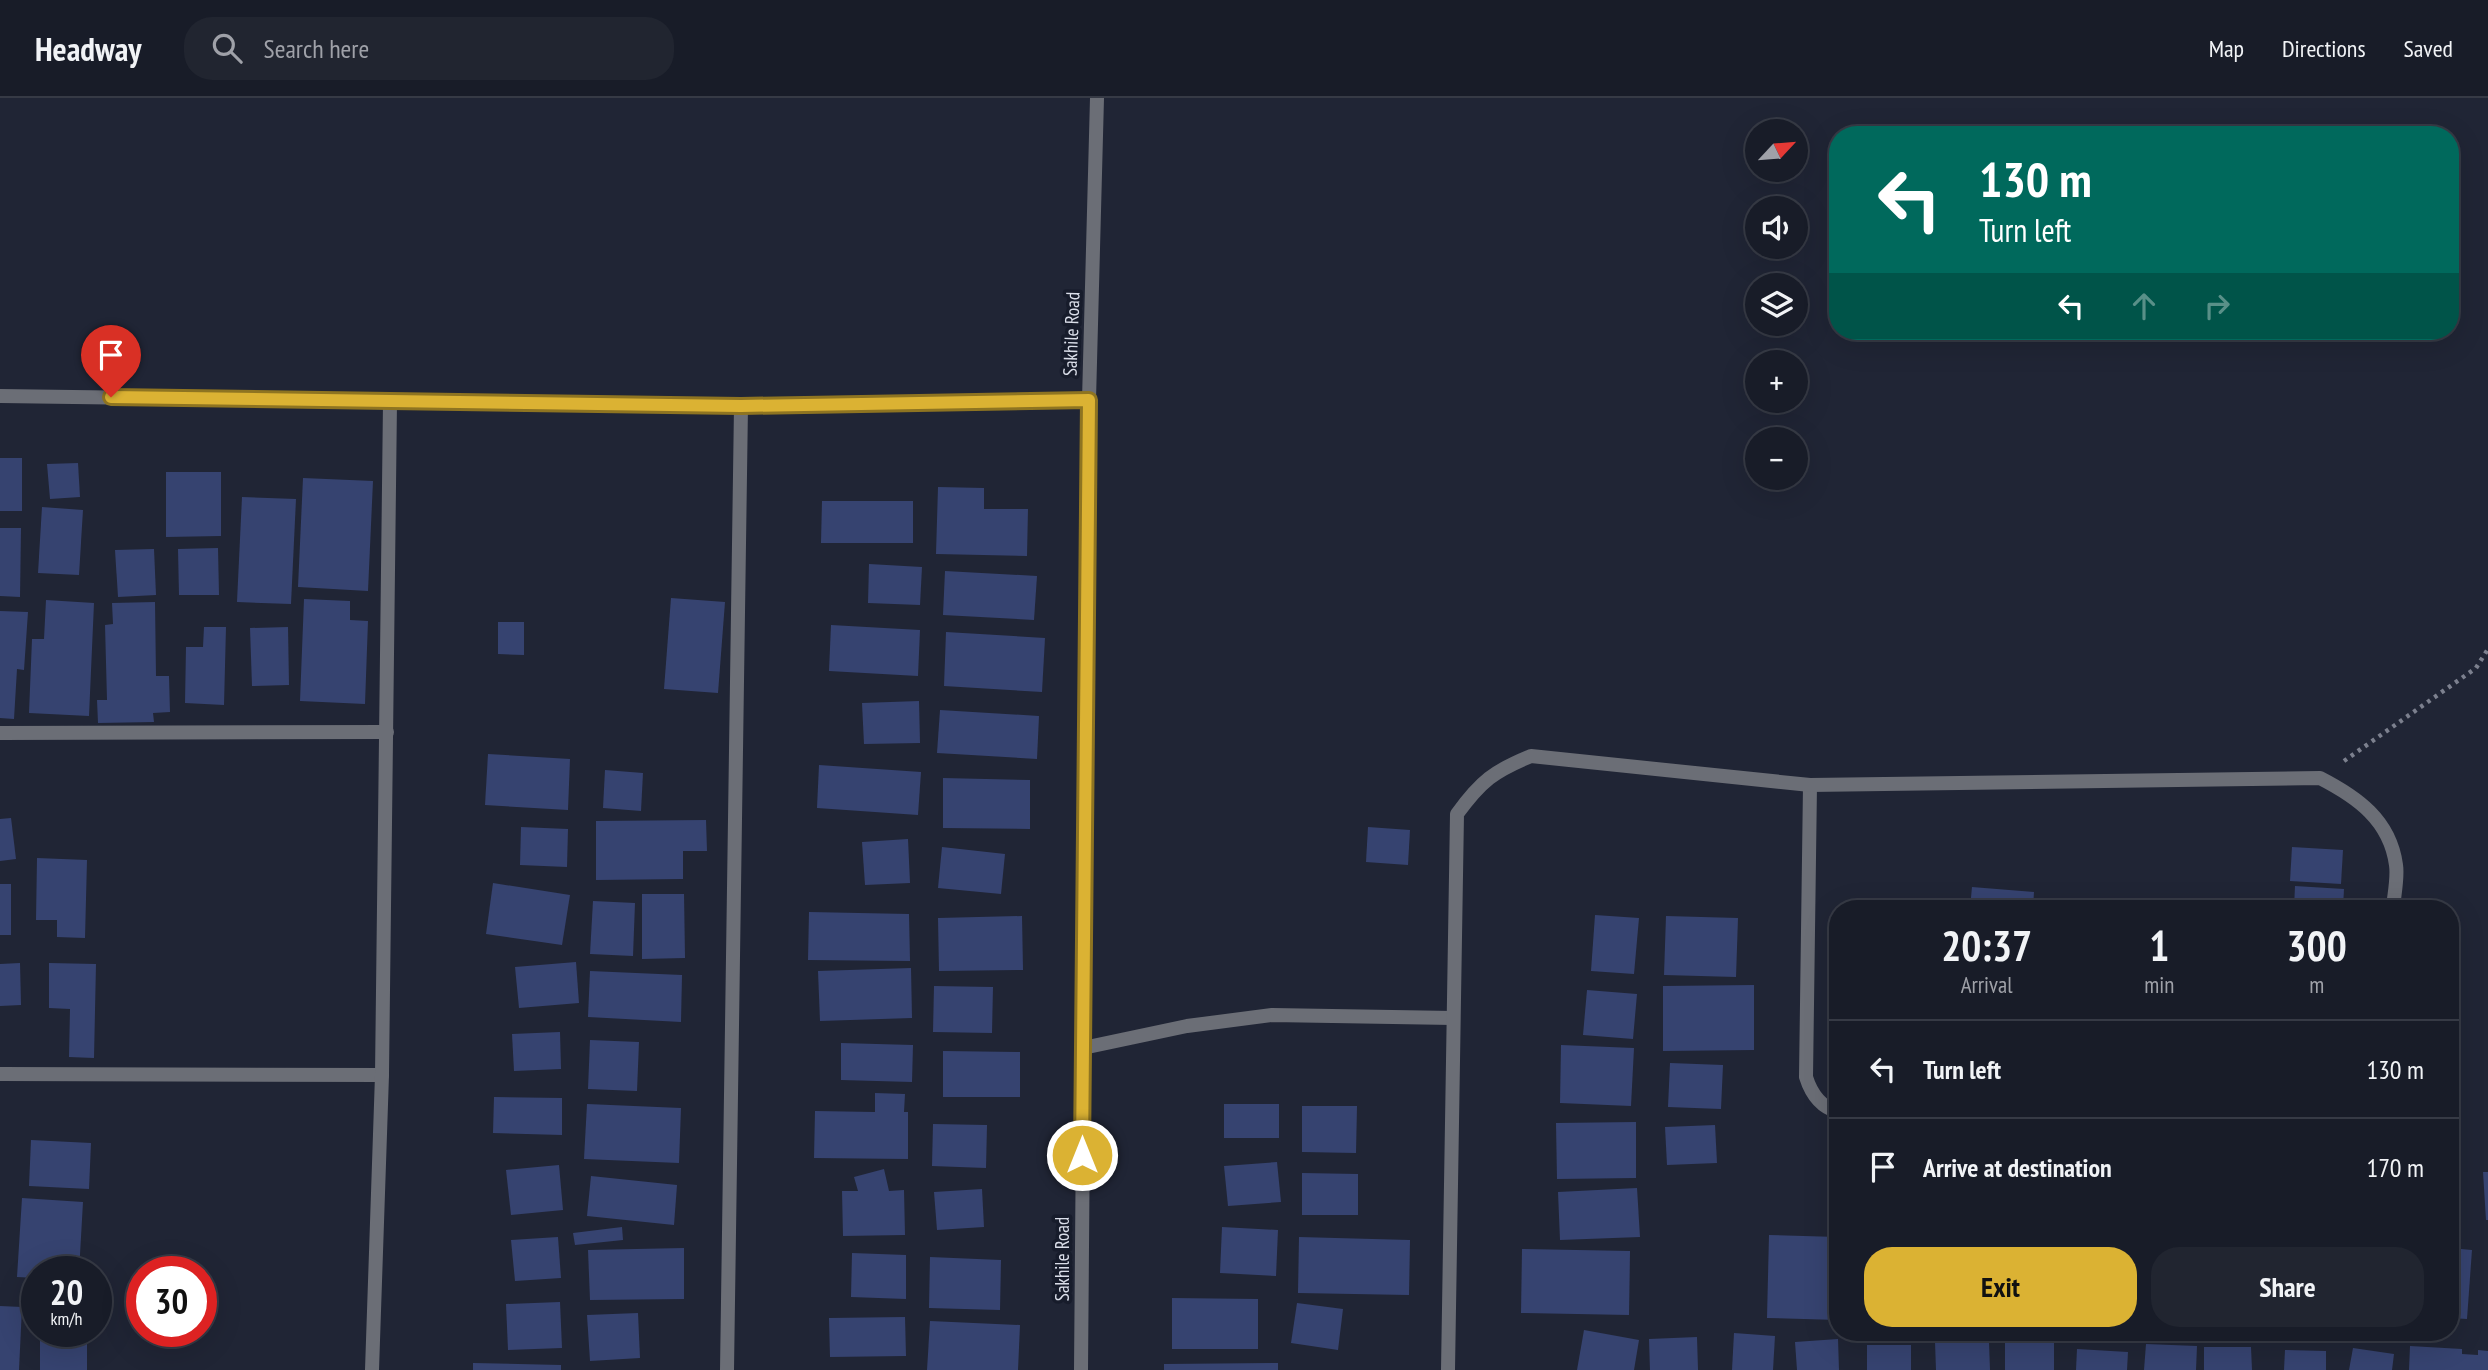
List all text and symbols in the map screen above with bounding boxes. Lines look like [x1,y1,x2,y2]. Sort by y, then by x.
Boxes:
search box [184,17,674,80]
text: Headway [35,27,142,70]
icon: search [208,29,246,67]
text: Search here [264,32,369,65]
text: Map [2209,33,2244,64]
text: Directions [2282,33,2366,64]
text: Saved [2404,33,2453,64]
north arrow [1745,119,1808,182]
map controls [1745,119,1808,490]
text: 130 m [1979,147,2092,211]
icon: left [1864,154,1955,245]
button: sound [1745,196,1808,259]
text: Turn left [1979,209,2071,251]
button: layers [1745,273,1808,336]
icon: left [2052,287,2090,325]
icon: ahead [2125,287,2163,325]
icon: right [2198,287,2236,325]
street label: Sakhile Road [1058,291,1084,377]
pin [81,325,141,397]
icon: arrive [92,336,130,374]
button: + [1745,350,1808,413]
button: − [1745,427,1808,490]
text: 20:37 [1941,918,2032,973]
text: 1 [2149,918,2169,973]
text: 300 [2287,918,2347,973]
text: Arrival [1961,970,2013,999]
text: min [2144,970,2174,999]
text: m [2309,970,2324,999]
icon: left [1864,1050,1902,1088]
text: Turn left [1923,1053,2001,1086]
text: 130 m [2366,1053,2424,1086]
position arrow [1045,1118,1119,1192]
icon: arrive [1864,1148,1902,1186]
text: Arrive at destination [1923,1151,2112,1184]
text: 170 m [2366,1151,2424,1184]
street label: Sakhile Road [1050,1217,1074,1301]
button: Exit [1864,1247,2137,1327]
button: Share [2151,1247,2424,1327]
speed limit sign: 30 [126,1256,217,1347]
text: 20 [50,1269,83,1315]
text: km/h [51,1307,82,1330]

